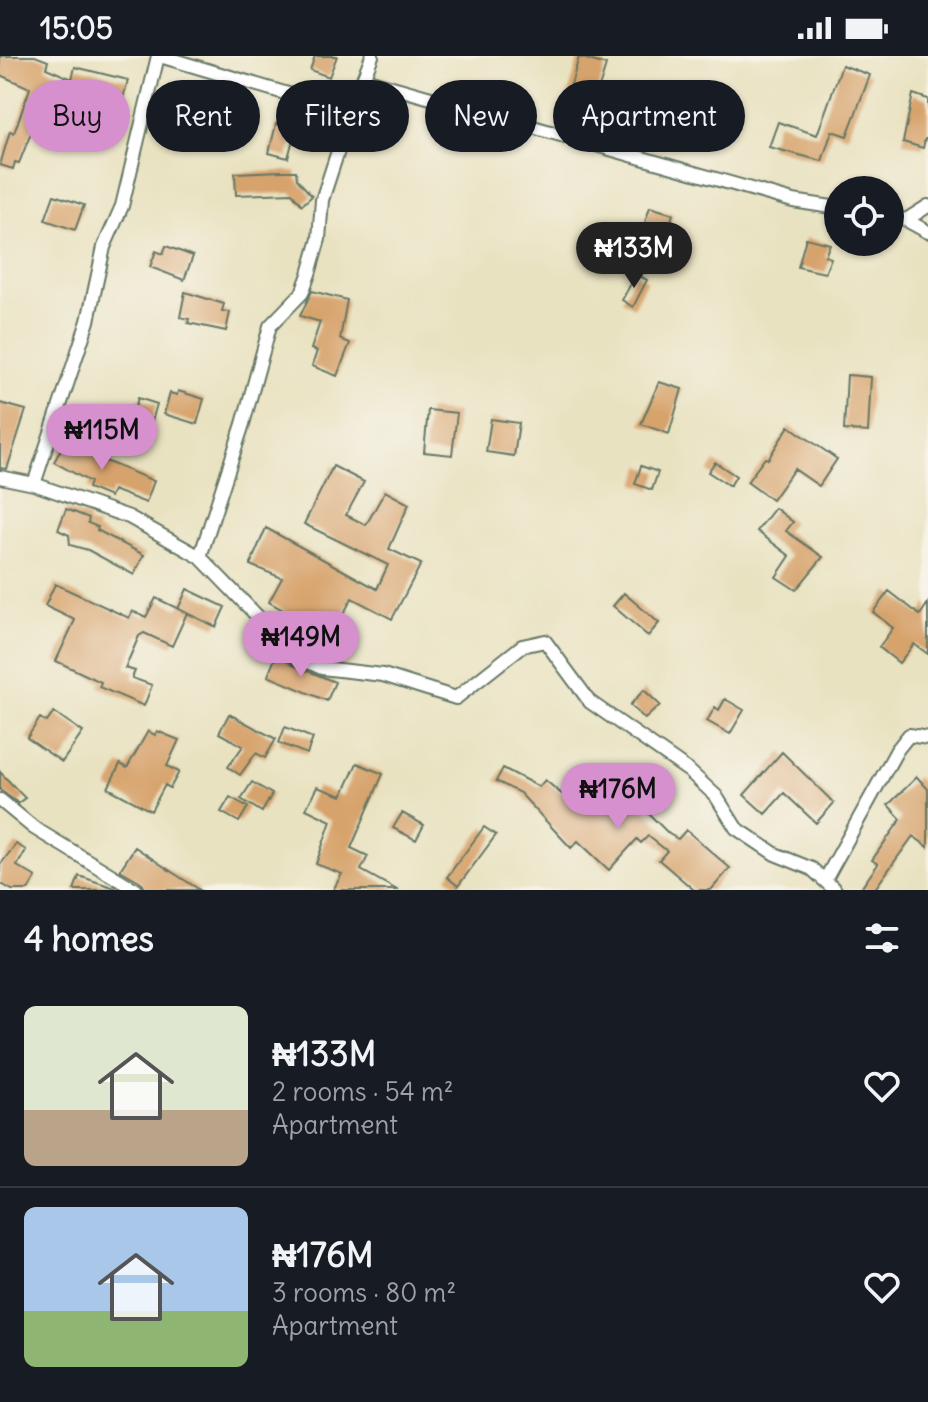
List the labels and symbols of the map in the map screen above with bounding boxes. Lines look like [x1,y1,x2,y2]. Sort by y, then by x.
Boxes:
pin: ₦133M [578,222,690,290]
pin: ₦115M [46,404,158,472]
pin: ₦149M [245,611,357,679]
pin: ₦176M [562,763,674,831]

